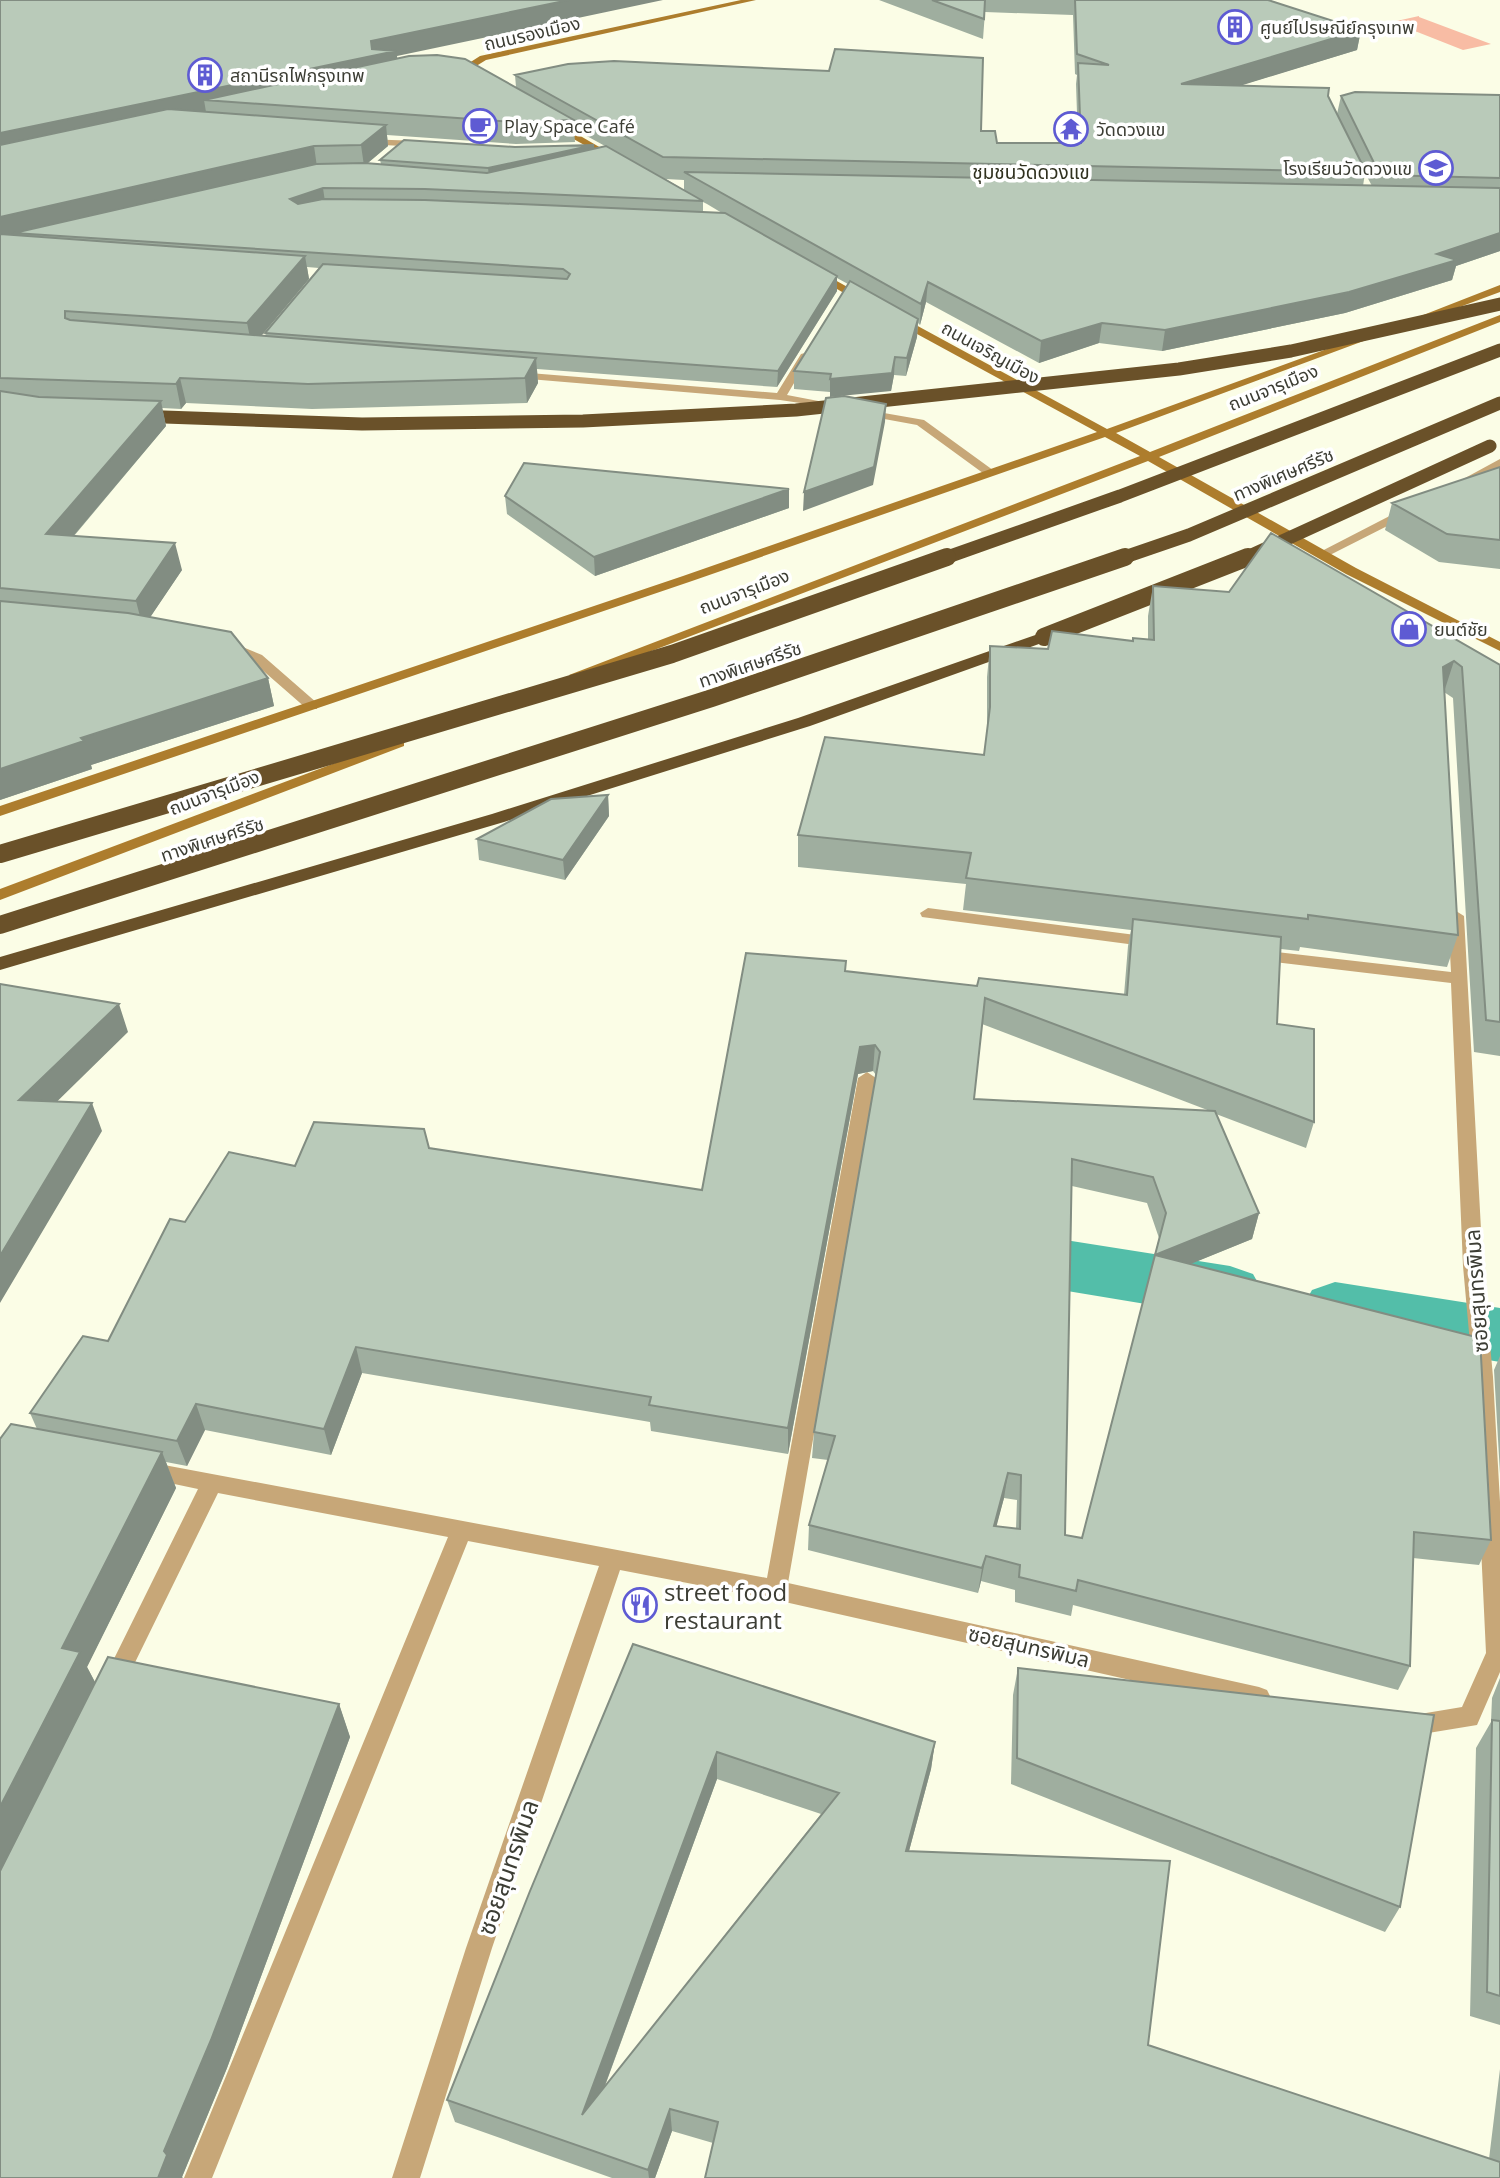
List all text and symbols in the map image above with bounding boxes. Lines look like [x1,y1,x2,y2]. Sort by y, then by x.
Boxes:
building icon: ศูนย์ไปรษณีย์กรุงเทพ [1216,8,1254,46]
street label: ถนนรองเมือง [482,10,582,56]
place label: ศูนย์ไปรษณีย์กรุงเทพ [1260,15,1415,40]
building icon: สถานีรถไฟกรุงเทพ [186,56,224,94]
place label: สถานีรถไฟกรุงเทพ [230,63,365,87]
cafe icon: Play Space Café [461,107,499,145]
temple icon: วัดดวงแข [1052,110,1090,148]
place label: Play Space Café [504,114,635,138]
place label: วัดดวงแข [1096,117,1165,141]
school or university icon: โรงเรียนวัดดวงแข [1417,149,1455,187]
place label: โรงเรียนวัดดวงแข [1283,156,1412,180]
district label: ชุมชนวัดดวงแข [972,159,1090,185]
street label: ถนนเจริญเมือง [938,315,1044,389]
street label: ถนนจารุเมือง [1224,358,1322,416]
street label: ทางพิเศษศรีรัช [1229,442,1337,506]
street label: ถนนจารุเมือง [695,563,793,619]
shop icon: ยนต์ชัย [1390,610,1428,648]
place label: ยนต์ชัย [1434,617,1488,641]
street label: ทางพิเศษศรีรัช [695,635,805,693]
street label: ถนนจารุเมือง [165,764,263,820]
street label: ทางพิเศษศรีรัช [157,811,267,867]
street label: ซอยสุนทรพิมล [1458,1228,1494,1354]
place label: street food restaurant [664,1575,787,1636]
restaurant icon: street food restaurant [621,1586,659,1624]
street label: ซอยสุนทรพิมล [966,1618,1092,1674]
street label: ซอยสุนทรพิมล [468,1795,546,1939]

